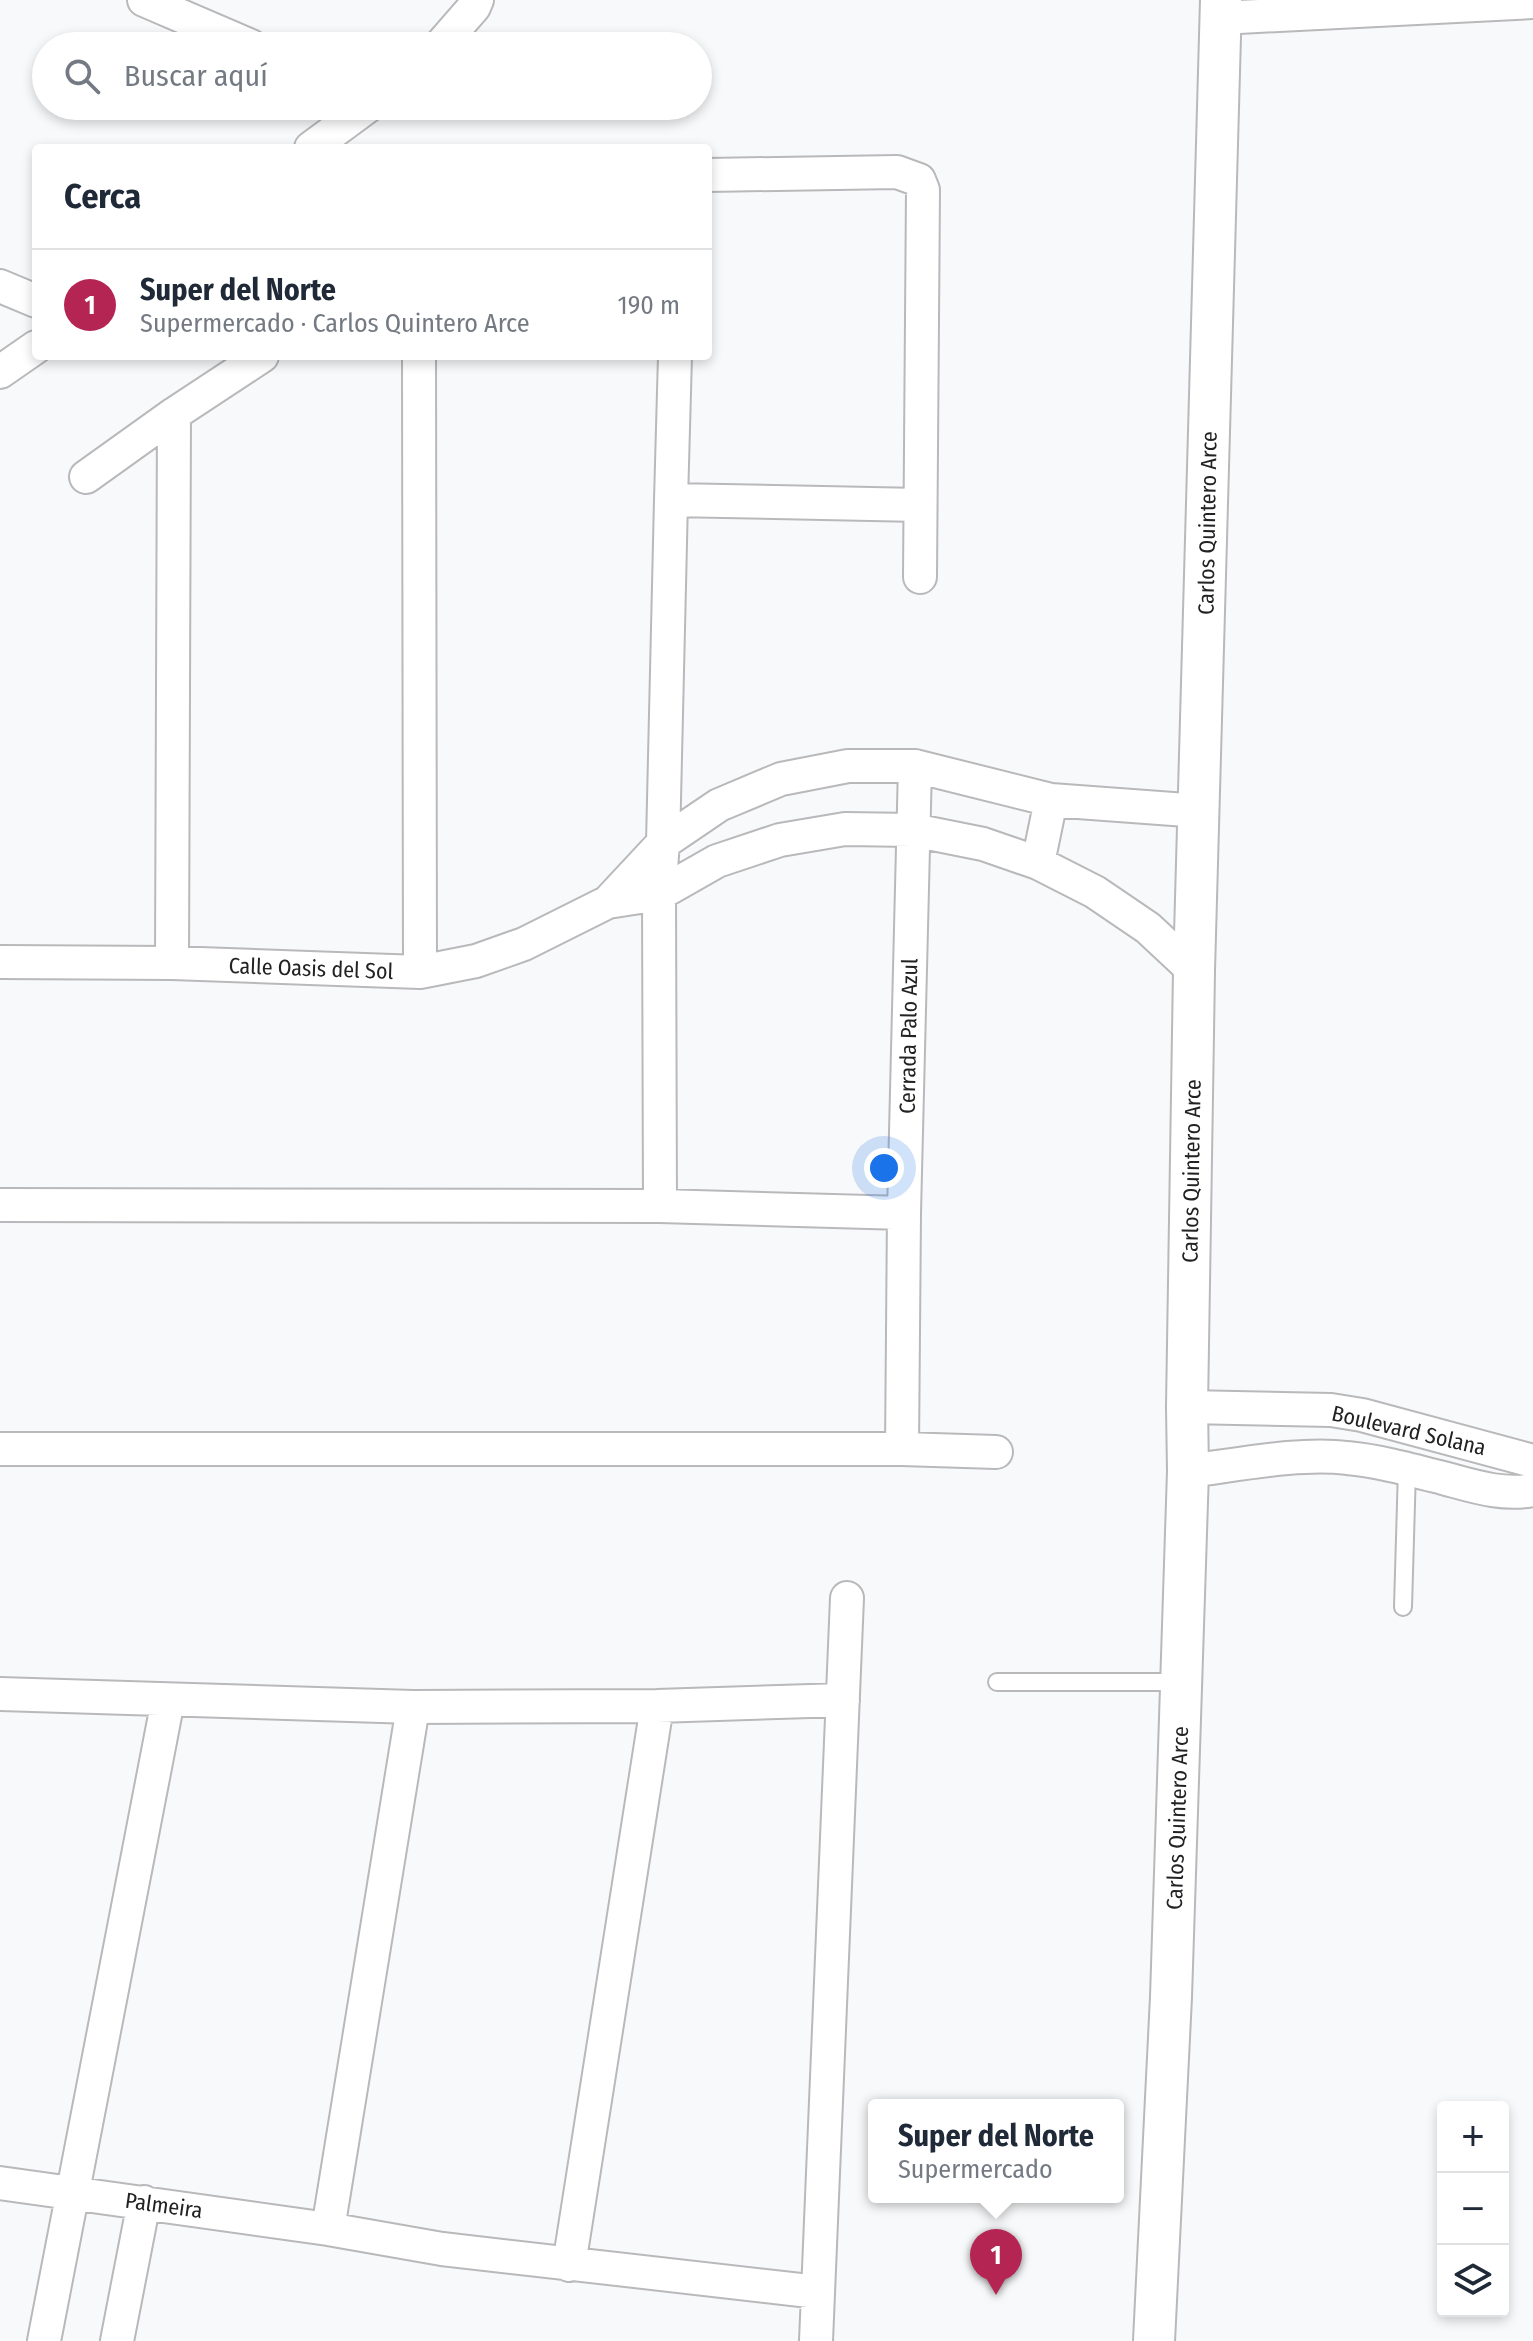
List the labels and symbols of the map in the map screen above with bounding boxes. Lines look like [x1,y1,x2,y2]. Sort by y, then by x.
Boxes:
street label: Carlos Quintero Arce [1192,431,1223,615]
street label: Calle Oasis del Sol [228,952,394,985]
street label: Cerrada Palo Azul [894,958,923,1114]
street label: Carlos Quintero Arce [1176,1079,1207,1263]
your location [864,1148,904,1188]
street label: Boulevard Solana [1329,1400,1489,1461]
street label: Carlos Quintero Arce [1161,1726,1194,1910]
street label: Palmeira [124,2187,204,2224]
pin: 1 [970,2229,1022,2295]

